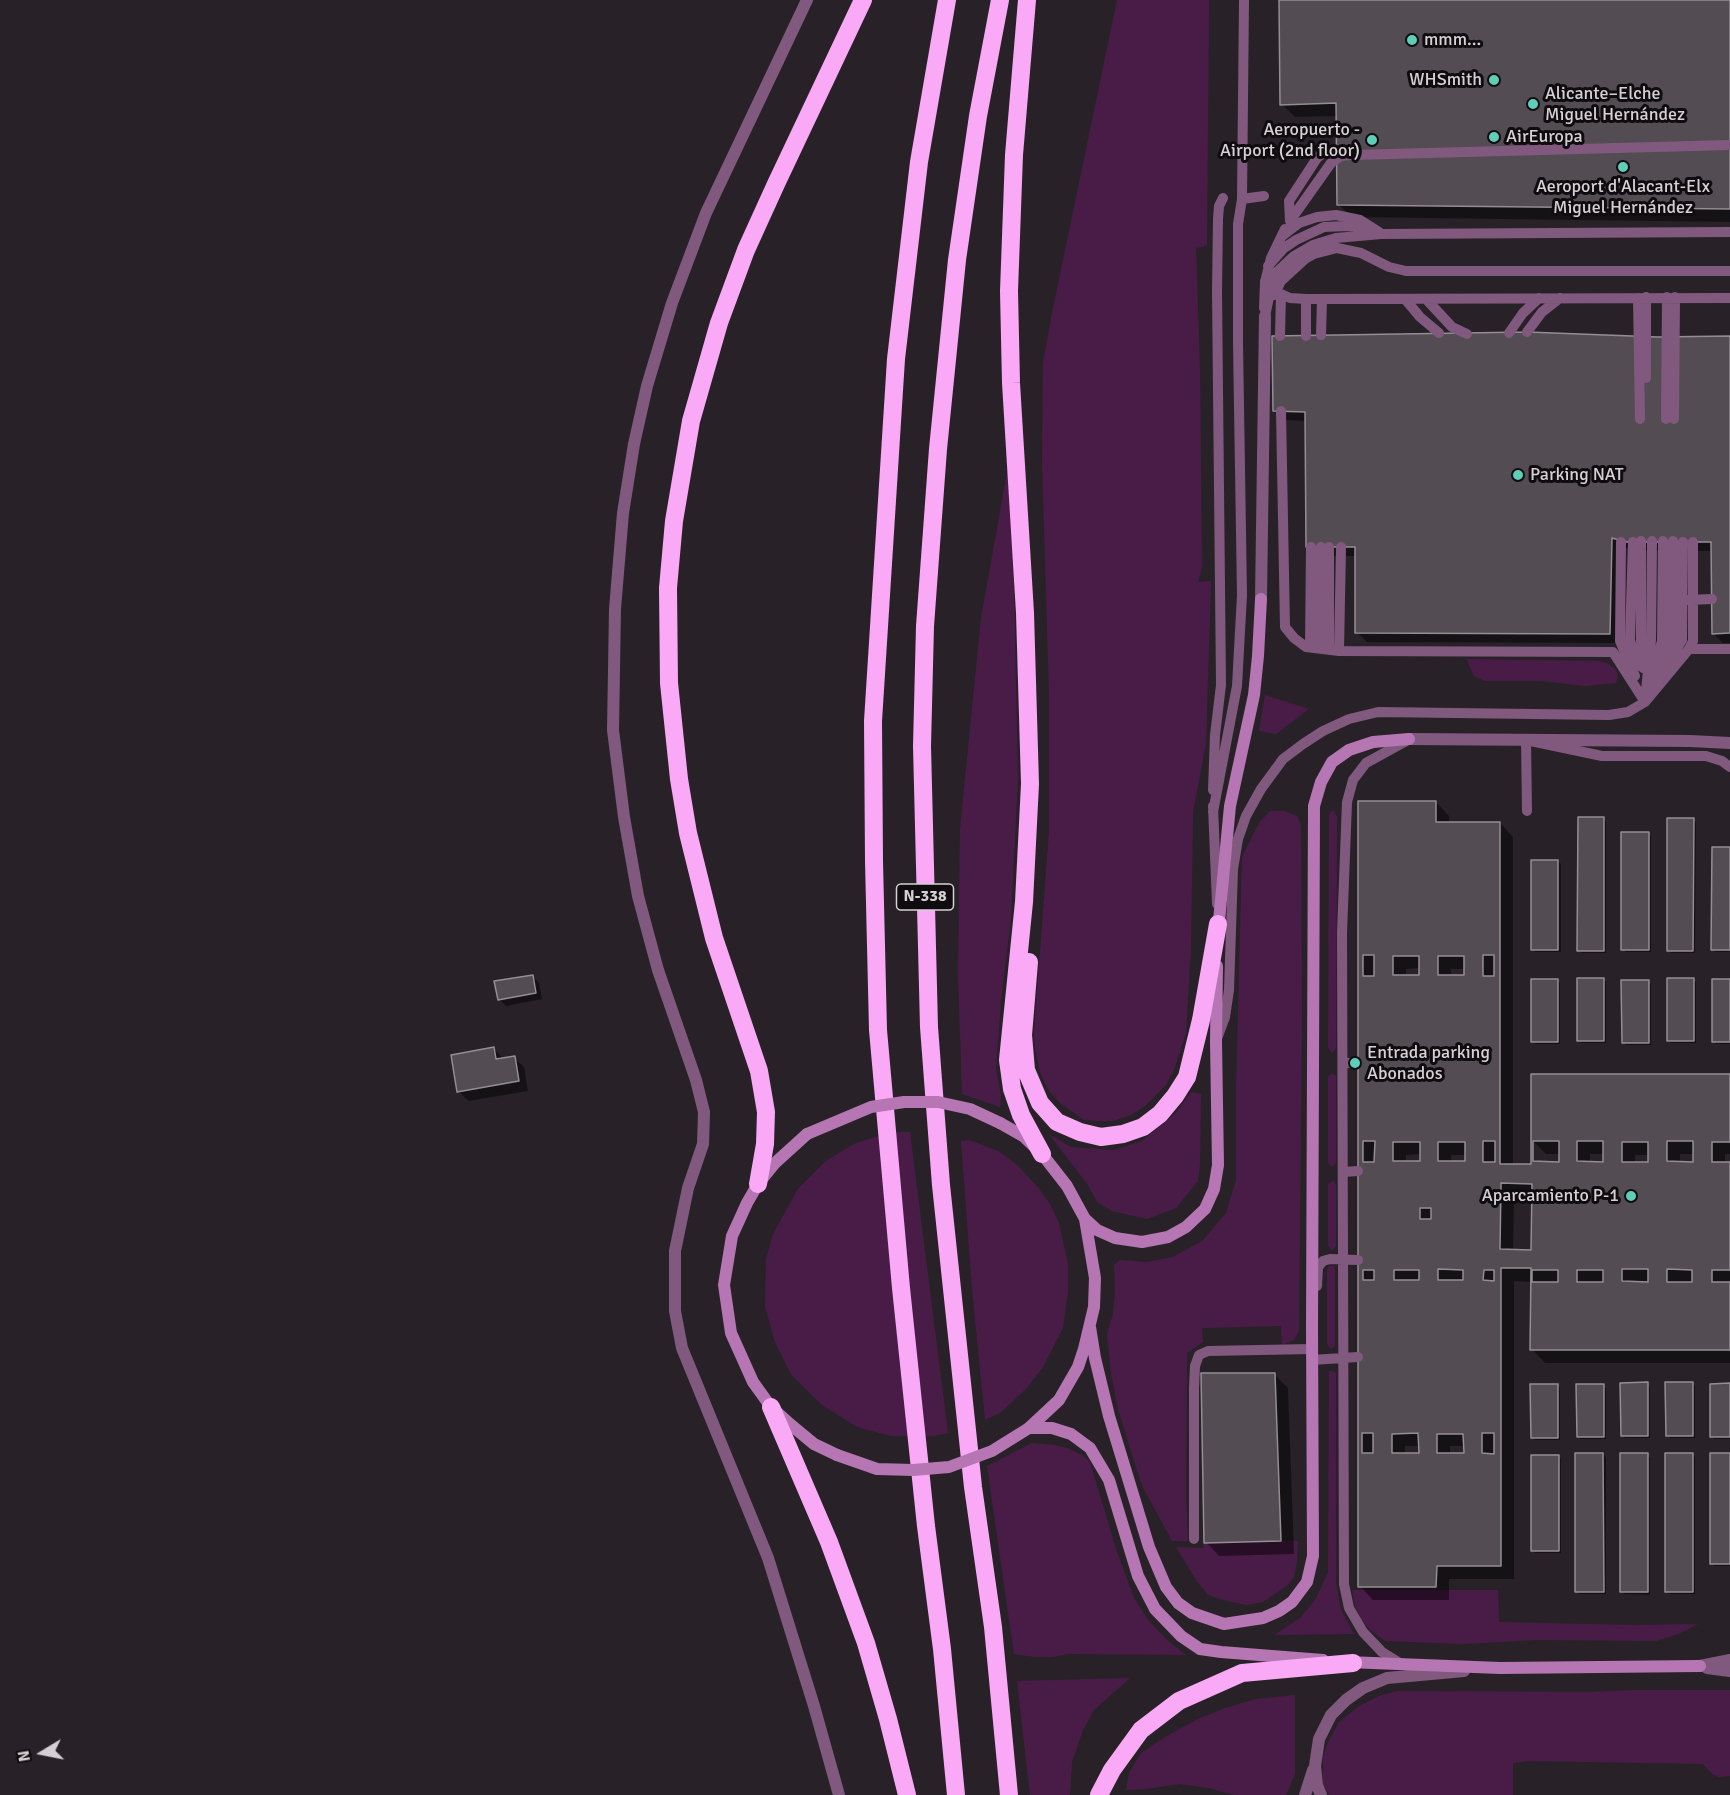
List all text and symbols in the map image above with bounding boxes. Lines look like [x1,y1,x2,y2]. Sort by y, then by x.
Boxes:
place label: mmm... [1424,29,1481,51]
marker: mmm... [1405,33,1419,47]
place label: WHSmith [1409,69,1482,91]
marker: WHSmith [1487,73,1501,87]
place label: Alicante–Elche Miguel Hernández [1545,83,1685,125]
marker: Alicante–Elche Miguel Hernández [1526,97,1540,111]
place label: Aeropuerto - Airport (2nd floor) [1220,119,1360,162]
place label: AirEuropa [1506,126,1583,148]
marker: AirEuropa [1487,130,1501,144]
marker: Aeropuerto - Airport (2nd floor) [1365,133,1379,147]
marker: Aeroport d'Alacant-Elx Miguel Hernández [1616,160,1630,174]
place label: Aeroport d'Alacant-Elx Miguel Hernández [1536,176,1710,219]
place label: Parking NAT [1530,464,1624,486]
marker: Parking NAT [1511,468,1525,482]
road number: N-338 [896,884,954,910]
place label: Entrada parking Abonados [1367,1042,1490,1084]
marker: Entrada parking Abonados [1348,1056,1362,1070]
place label: Aparcamiento P-1 [1482,1185,1619,1207]
marker: Aparcamiento P-1 [1624,1189,1638,1203]
north arrow [12,1723,72,1783]
text: N [13,1749,35,1763]

